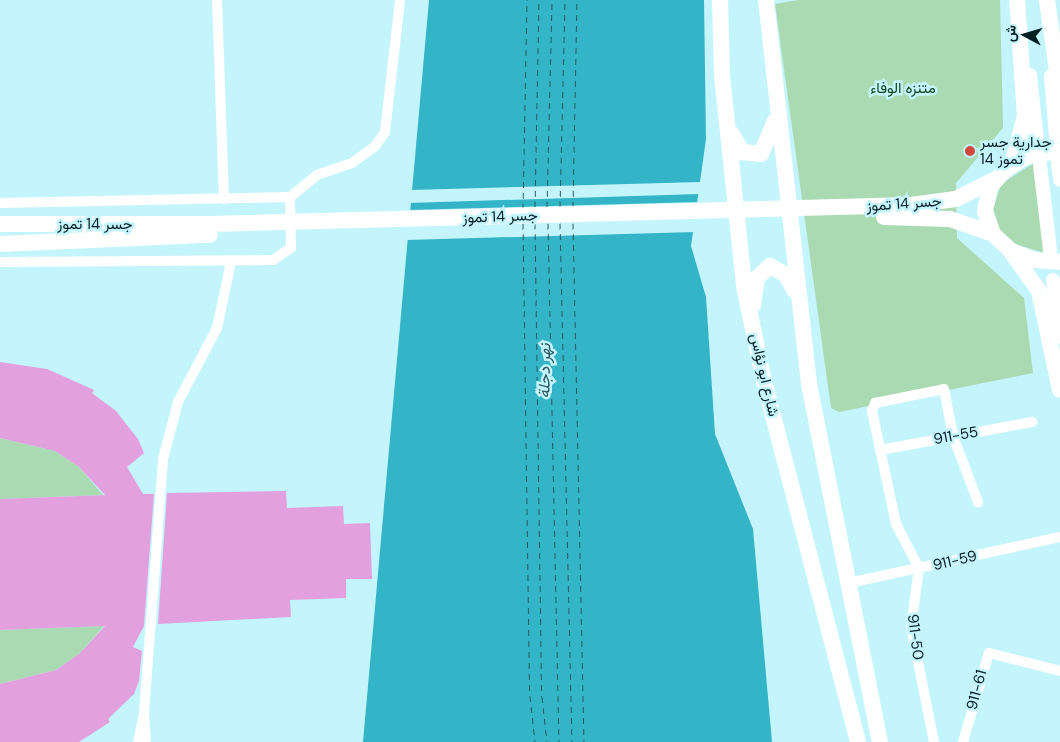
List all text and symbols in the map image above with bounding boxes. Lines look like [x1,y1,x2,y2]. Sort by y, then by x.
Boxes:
north arrow [1000,10,1050,60]
text: ش [1000,24,1020,43]
park label: متنزه الوفاء [870,80,936,98]
place label: جدارية جسر 14 تموز [980,133,1052,168]
marker: جدارية جسر 14 تموز [964,145,976,157]
street label: جسر 14 تموز [866,192,942,216]
street label: جسر 14 تموز [462,207,538,227]
street label: جسر 14 تموز [57,216,133,234]
street label: شارع ابو نؤاس [746,332,782,418]
water label: نهر دجلة [535,343,555,399]
street label: 911-55 [932,423,980,449]
street label: 911-59 [931,547,979,575]
street label: 911-50 [903,613,927,661]
street label: 911-61 [963,668,991,712]

